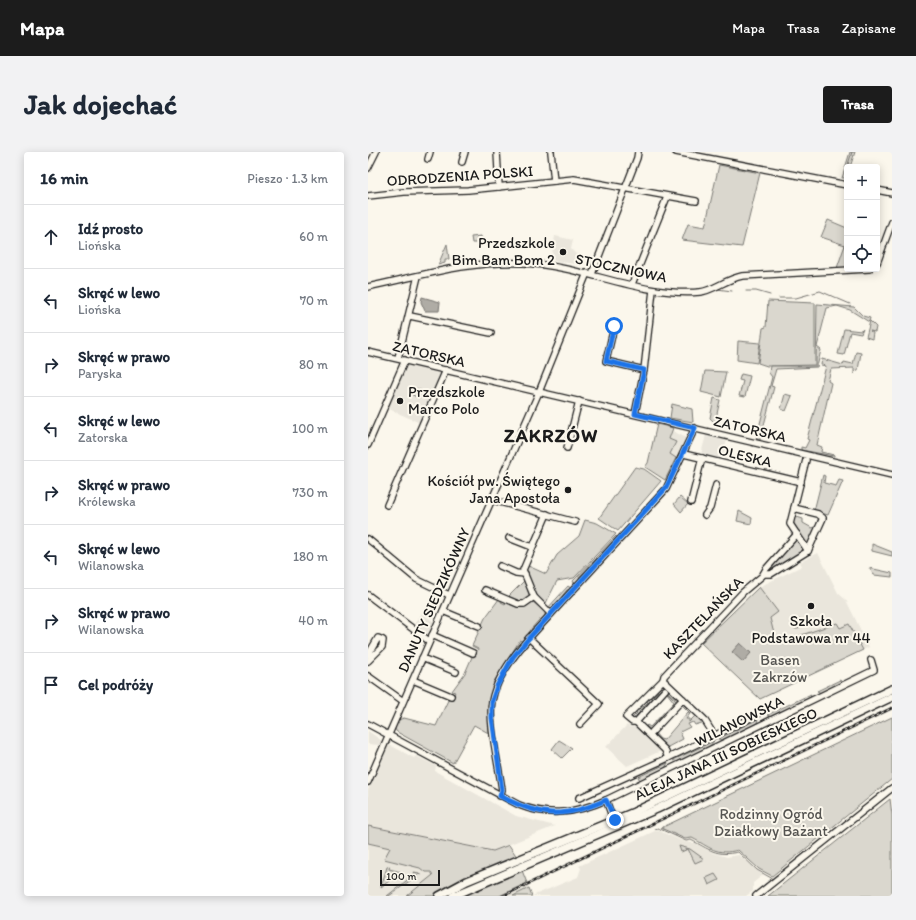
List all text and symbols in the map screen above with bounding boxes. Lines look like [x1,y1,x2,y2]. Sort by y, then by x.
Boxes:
text: Mapa [20,17,64,40]
text: Mapa [732,20,765,37]
text: Trasa [787,20,820,37]
text: Zapisane [842,20,896,37]
button: Trasa [823,86,892,123]
text: Jak dojechać [24,87,177,121]
street label: ODRODZENIA POLSKI [386,162,534,190]
map controls [844,164,880,272]
button: + [844,164,880,200]
text: 16 min [40,168,88,188]
text: Pieszo · 1.3 km [247,171,328,186]
button: − [844,200,880,236]
text: Idź prosto [78,220,143,238]
icon: ahead [40,226,62,248]
text: 60 m [299,229,328,244]
place label: Przedszkole Bim Bam Bom 2 [452,234,555,269]
button: locate [844,236,880,272]
text: Liońska [78,238,121,253]
marker: Przedszkole Bim Bam Bom 2 [558,247,568,257]
street label: STOCZNIOWA [574,250,669,287]
text: Skręć w lewo [78,284,160,302]
icon: left [40,290,62,312]
text: 70 m [300,293,328,308]
text: Liońska [78,302,121,317]
route start [605,317,623,335]
street label: ZATORSKA [391,337,467,371]
text: Skręć w prawo [78,348,170,366]
icon: right [40,354,62,376]
text: 80 m [299,357,328,372]
text: Paryska [78,366,122,381]
place label: Przedszkole Marco Polo [408,383,485,418]
marker: Przedszkole Marco Polo [395,396,405,406]
text: Skręć w lewo [78,412,160,430]
street label: ZATORSKA [712,412,788,446]
icon: left [40,418,62,440]
text: 100 m [292,421,328,436]
district label: ZAKRZÓW [504,424,598,447]
text: Zatorska [78,430,128,445]
street label: OLESKA [716,441,774,471]
place label: Kościół pw. Świętego Jana Apostoła [428,472,561,507]
text: Skręć w prawo [78,476,170,494]
icon: right [40,482,62,504]
text: 730 m [293,485,328,500]
marker: Kościół pw. Świętego Jana Apostoła [563,485,573,495]
text: Królewska [78,494,136,509]
street label: DANUTY SIEDZIKÓWNY [394,525,474,675]
text: Skręć w lewo [78,540,160,558]
icon: left [40,546,62,568]
text: 180 m [293,549,328,564]
text: Wilanowska [78,558,144,573]
street label: KASZTELAŃSKA [659,573,747,663]
marker: Szkoła Podstawowa nr 44 [806,601,816,611]
text: Skręć w prawo [78,604,170,622]
icon: right [40,610,62,632]
place label: Szkoła Podstawowa nr 44 [752,612,870,647]
text: 40 m [298,613,328,628]
text: Wilanowska [78,622,144,637]
park label: Basen Zakrzów [753,651,807,686]
icon: arrive [40,674,62,696]
text: Cel podróży [78,676,153,694]
street label: WILANOWSKA [691,691,787,750]
street label: ALEJA JANA III SOBIESKIEGO [632,704,820,804]
park label: Rodzinny Ogród Działkowy Bażant [714,805,828,840]
route end [606,811,624,829]
scale bar [380,868,440,887]
text: 100 m [386,870,416,883]

